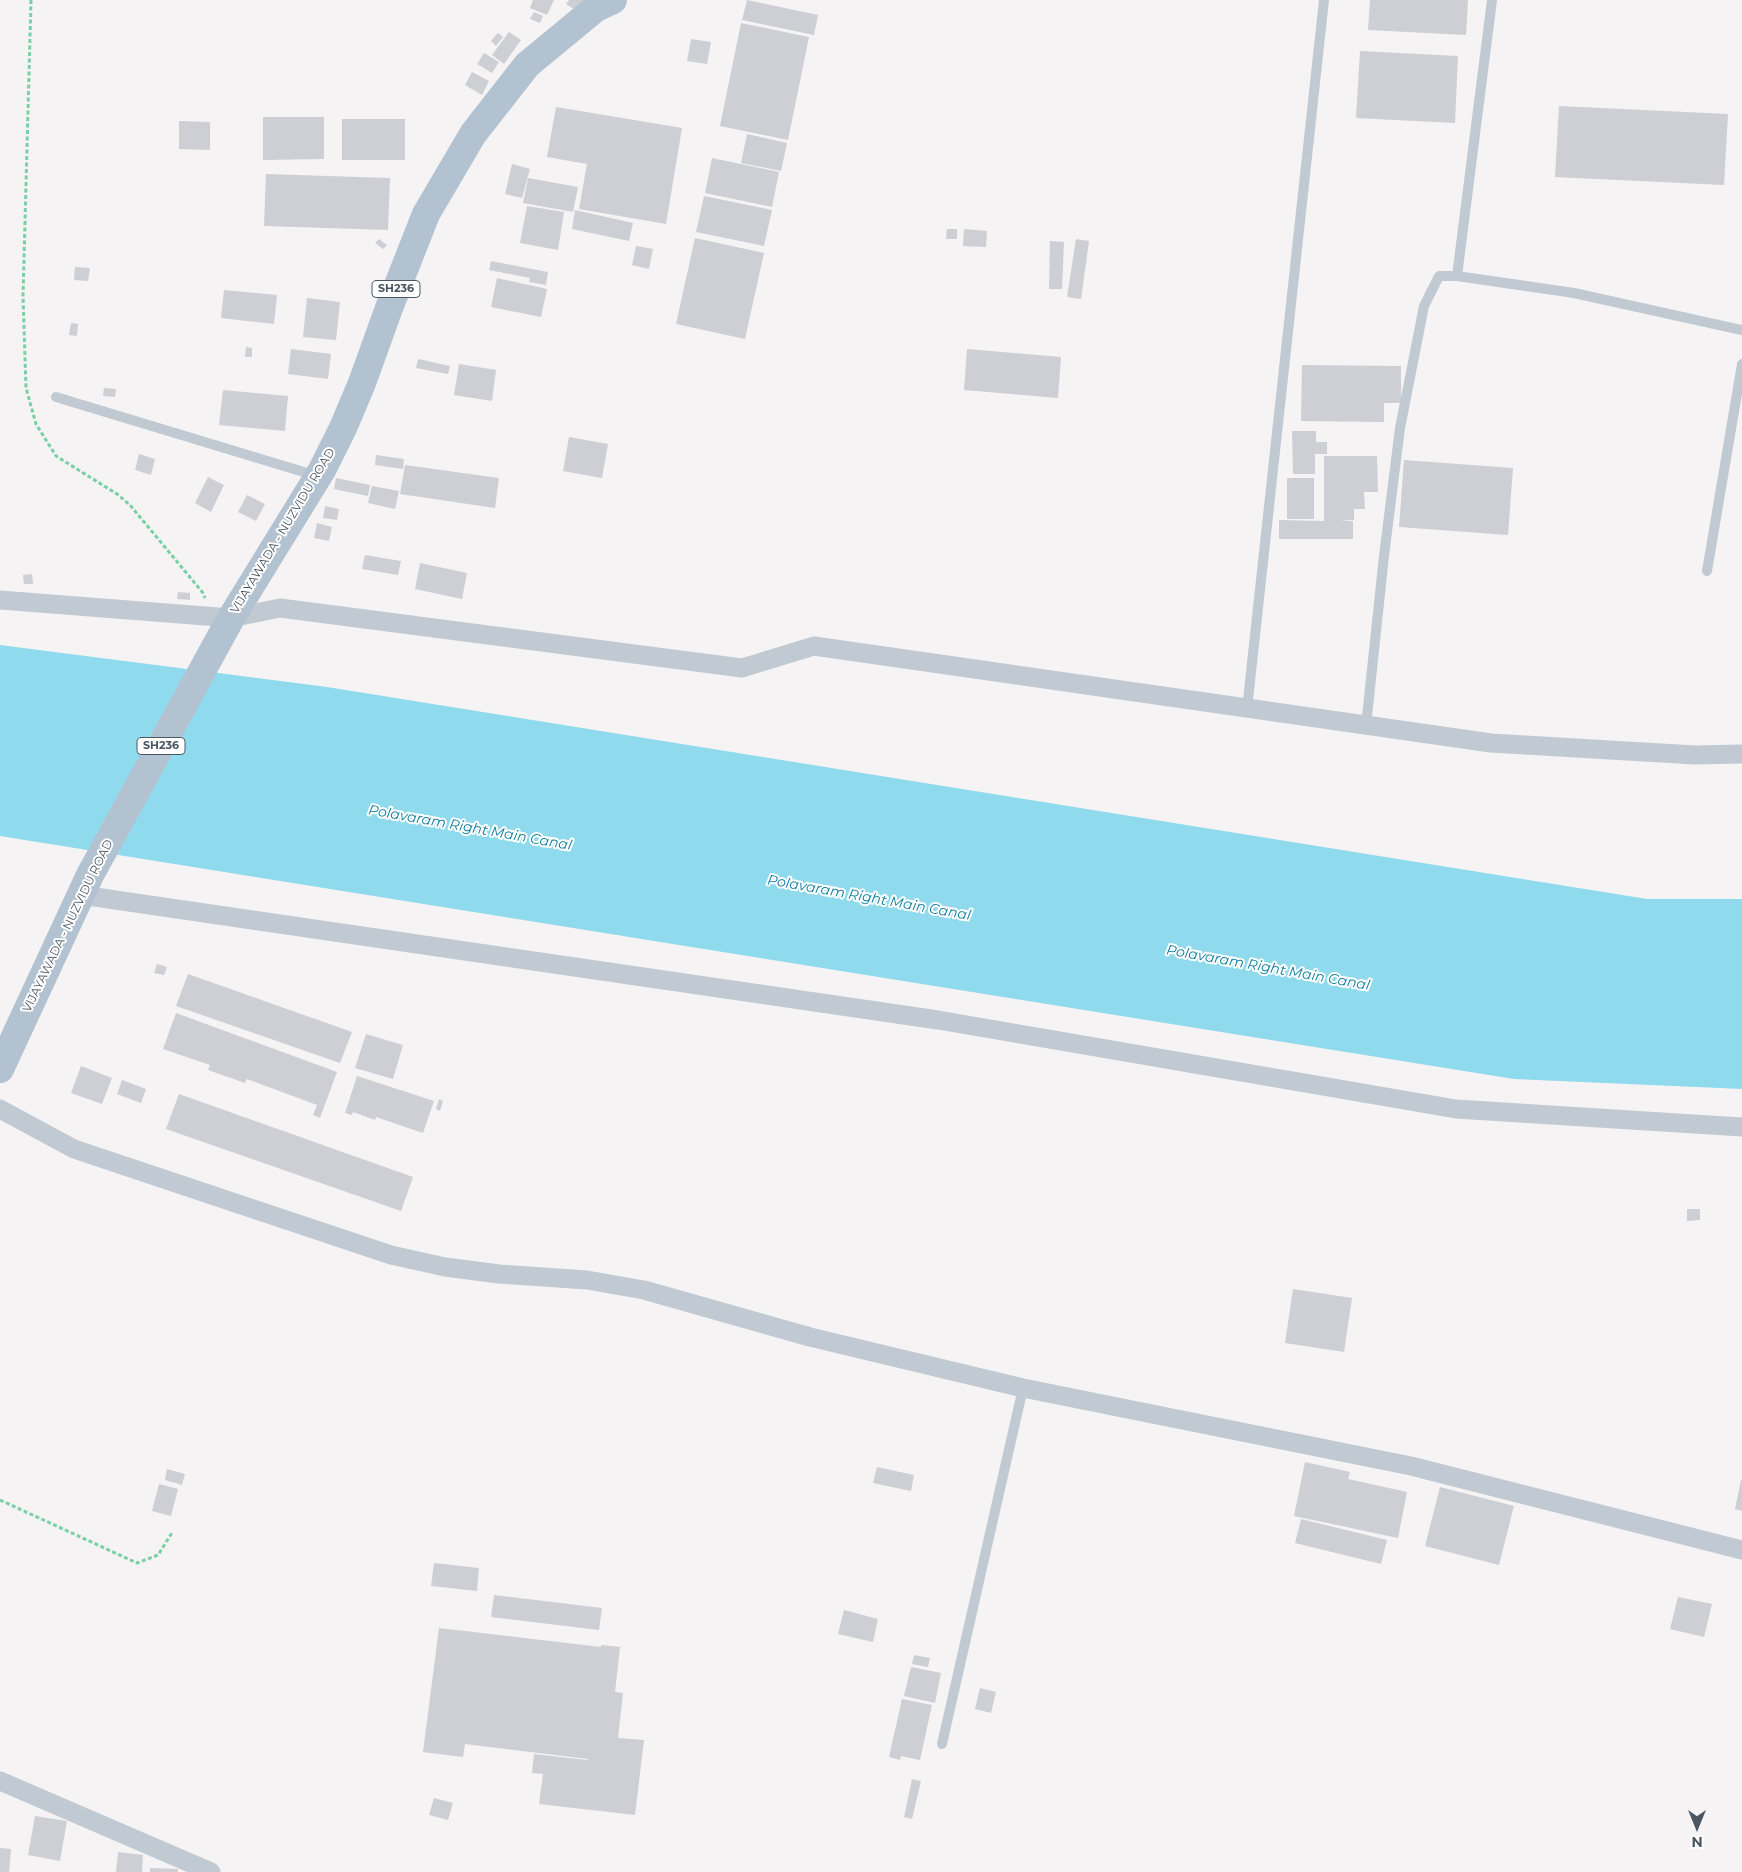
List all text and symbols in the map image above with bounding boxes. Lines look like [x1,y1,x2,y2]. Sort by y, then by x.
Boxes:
road number: SH236 [372,280,420,298]
street label: VIJAYAWADA - NUZVIDU ROAD [228,446,338,616]
road number: SH236 [137,738,185,754]
water label: Polavaram Right Main Canal [367,802,573,854]
street label: VIJAYAWADA - NUZVIDU ROAD [20,837,116,1015]
water label: Polavaram Right Main Canal [766,872,972,924]
water label: Polavaram Right Main Canal [1165,942,1371,994]
north arrow [1672,1802,1722,1852]
text: N [1691,1833,1703,1851]

